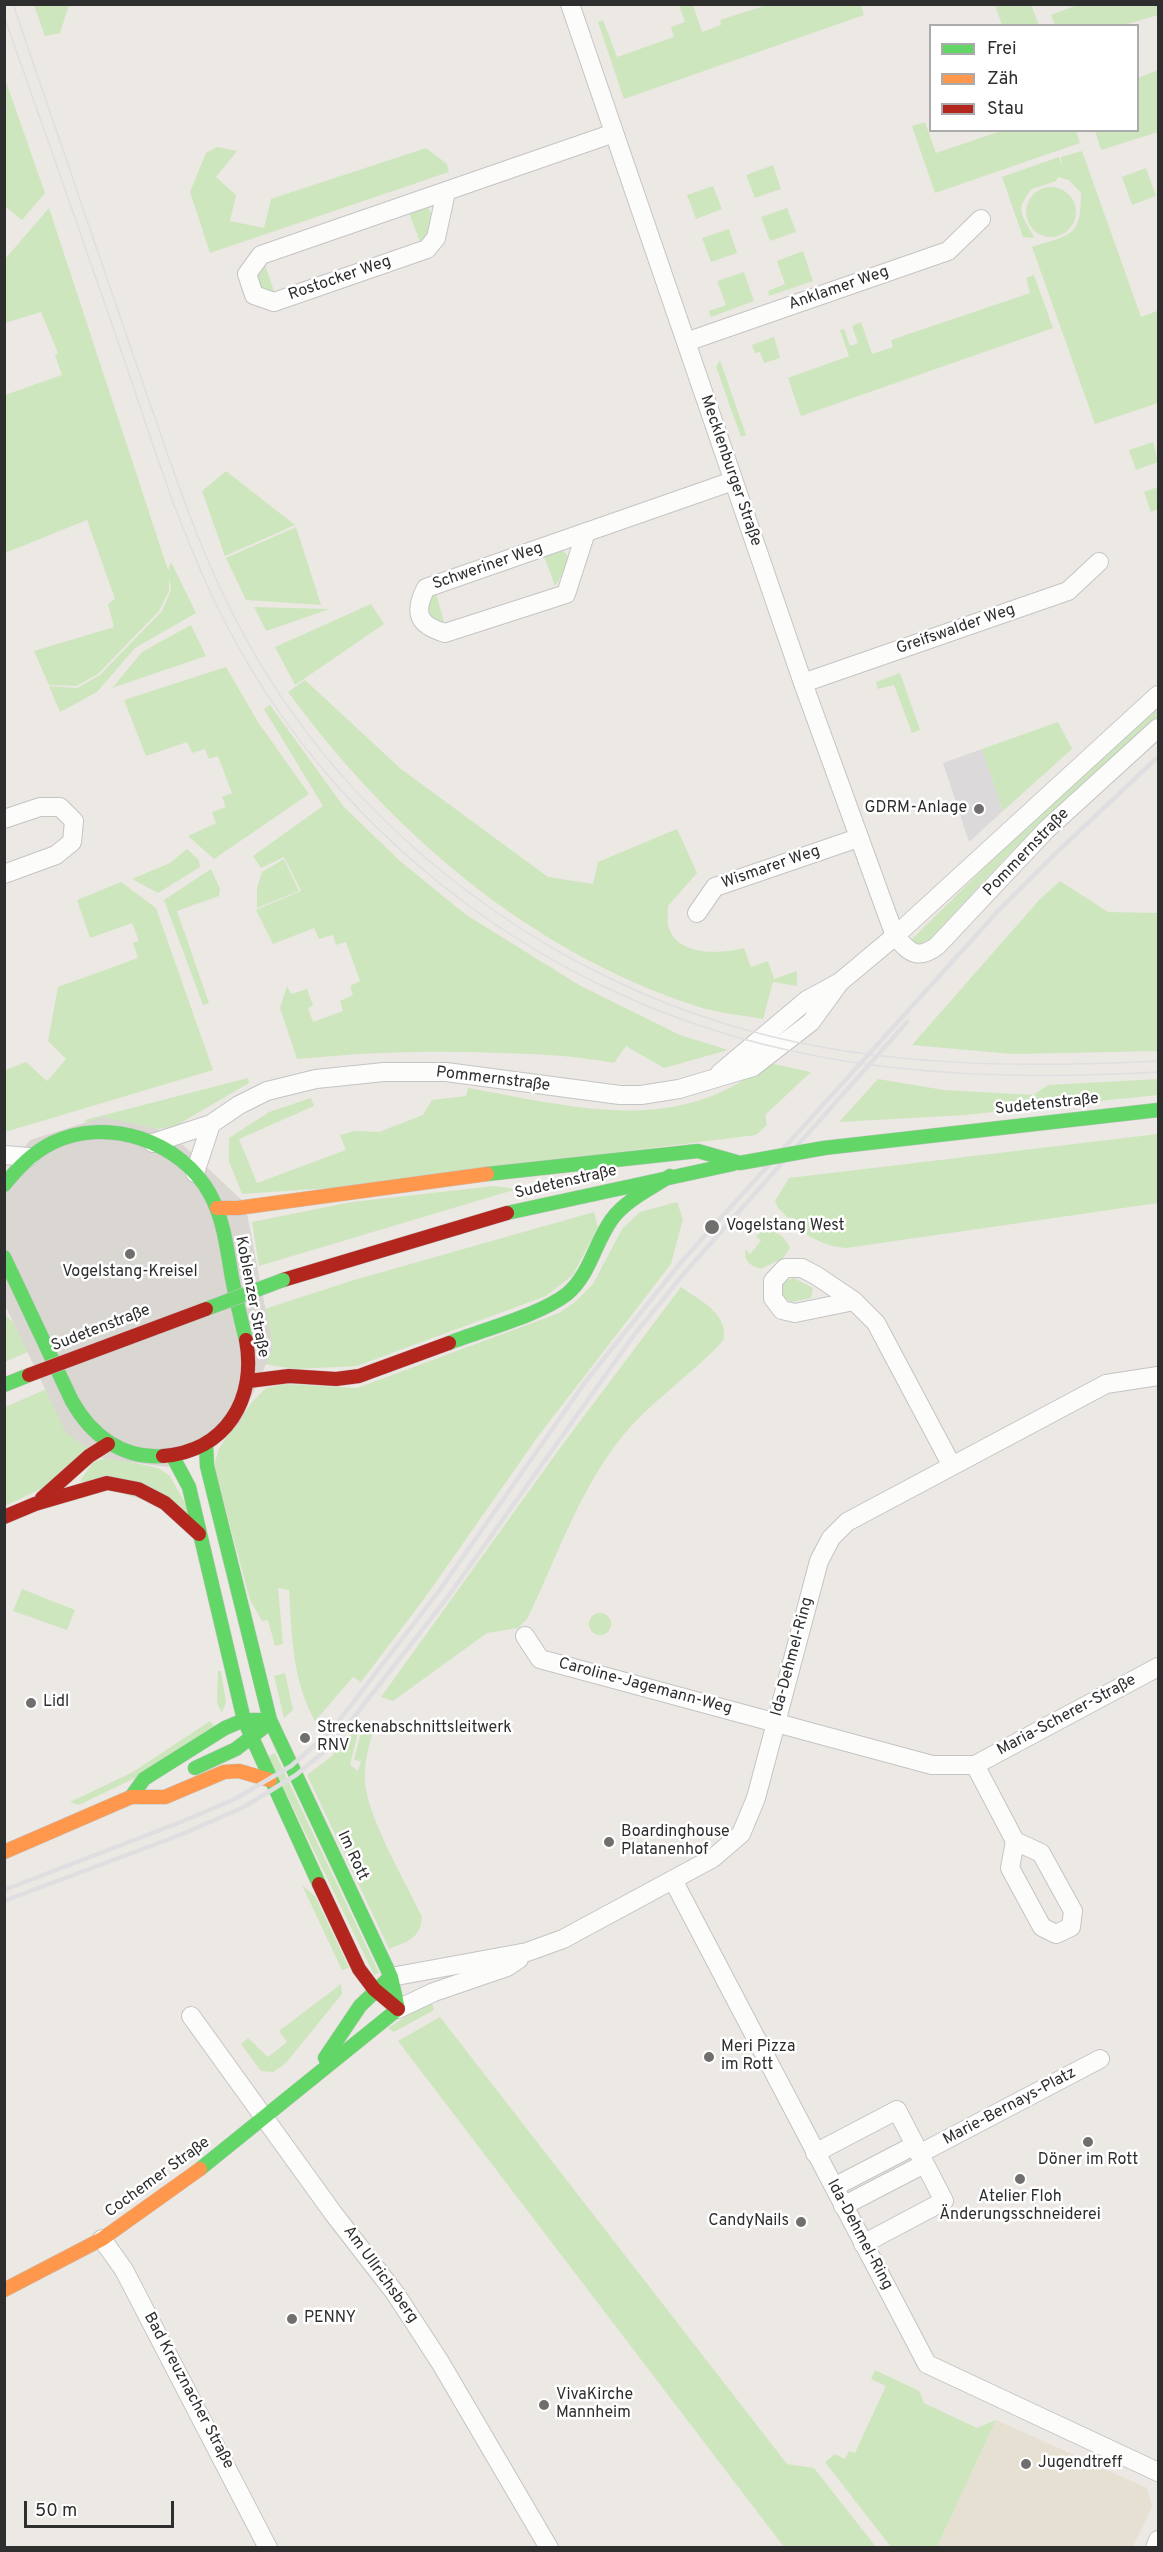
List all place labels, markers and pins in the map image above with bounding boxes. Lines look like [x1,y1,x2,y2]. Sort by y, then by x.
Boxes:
place label: GDRM-Anlage [865,799,967,819]
marker: GDRM-Anlage [972,802,986,816]
place label: Vogelstang West [726,1217,845,1237]
marker: Vogelstang West [703,1218,721,1236]
marker: Vogelstang-Kreisel [123,1247,137,1261]
place label: Vogelstang-Kreisel [62,1263,198,1283]
place label: Lidl [43,1693,69,1713]
marker: Lidl [24,1696,38,1710]
place label: Streckenabschnittsleitwerk RNV [317,1719,512,1757]
marker: Streckenabschnittsleitwerk RNV [298,1731,312,1745]
place label: Boardinghouse Platanenhof [621,1823,730,1861]
marker: Boardinghouse Platanenhof [602,1835,616,1849]
place label: Meri Pizza im Rott [721,2038,795,2076]
marker: Meri Pizza im Rott [702,2050,716,2064]
marker: Döner im Rott [1081,2135,1095,2149]
place label: Döner im Rott [1038,2151,1138,2171]
marker: Atelier Floh Änderungsschneiderei [1013,2172,1027,2186]
place label: Atelier Floh Änderungsschneiderei [939,2188,1101,2226]
place label: CandyNails [708,2212,789,2232]
marker: CandyNails [794,2215,808,2229]
place label: PENNY [304,2309,356,2329]
marker: PENNY [285,2312,299,2326]
place label: VivaKirche Mannheim [556,2386,633,2424]
marker: VivaKirche Mannheim [537,2398,551,2412]
place label: Jugendtreff [1038,2454,1122,2474]
marker: Jugendtreff [1019,2457,1033,2471]

